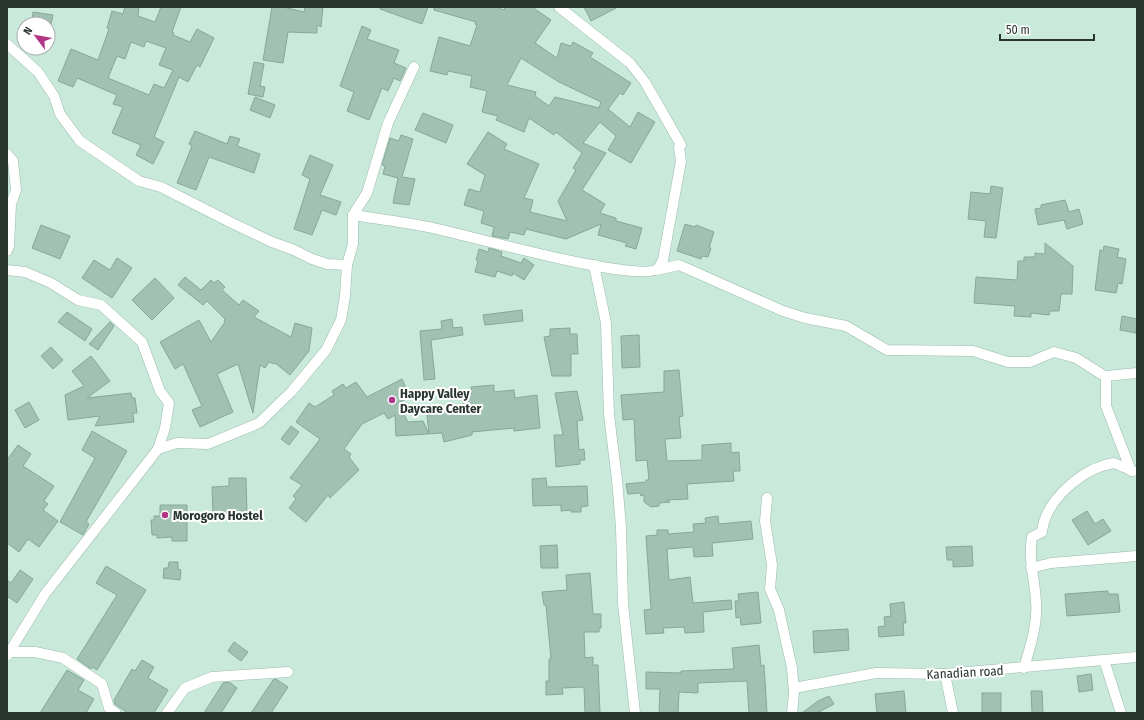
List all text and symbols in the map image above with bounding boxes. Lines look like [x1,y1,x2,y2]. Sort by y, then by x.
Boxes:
north arrow [16,16,56,56]
scale bar [1000,16,1094,42]
text: 50 m [1006,23,1030,37]
text: N [21,25,35,37]
place label: Happy Valley Daycare Center [400,386,482,416]
marker: Happy Valley Daycare Center [387,395,397,405]
place label: Morogoro Hostel [173,508,263,523]
marker: Morogoro Hostel [160,510,170,520]
street label: Kanadian road [926,663,1004,682]

